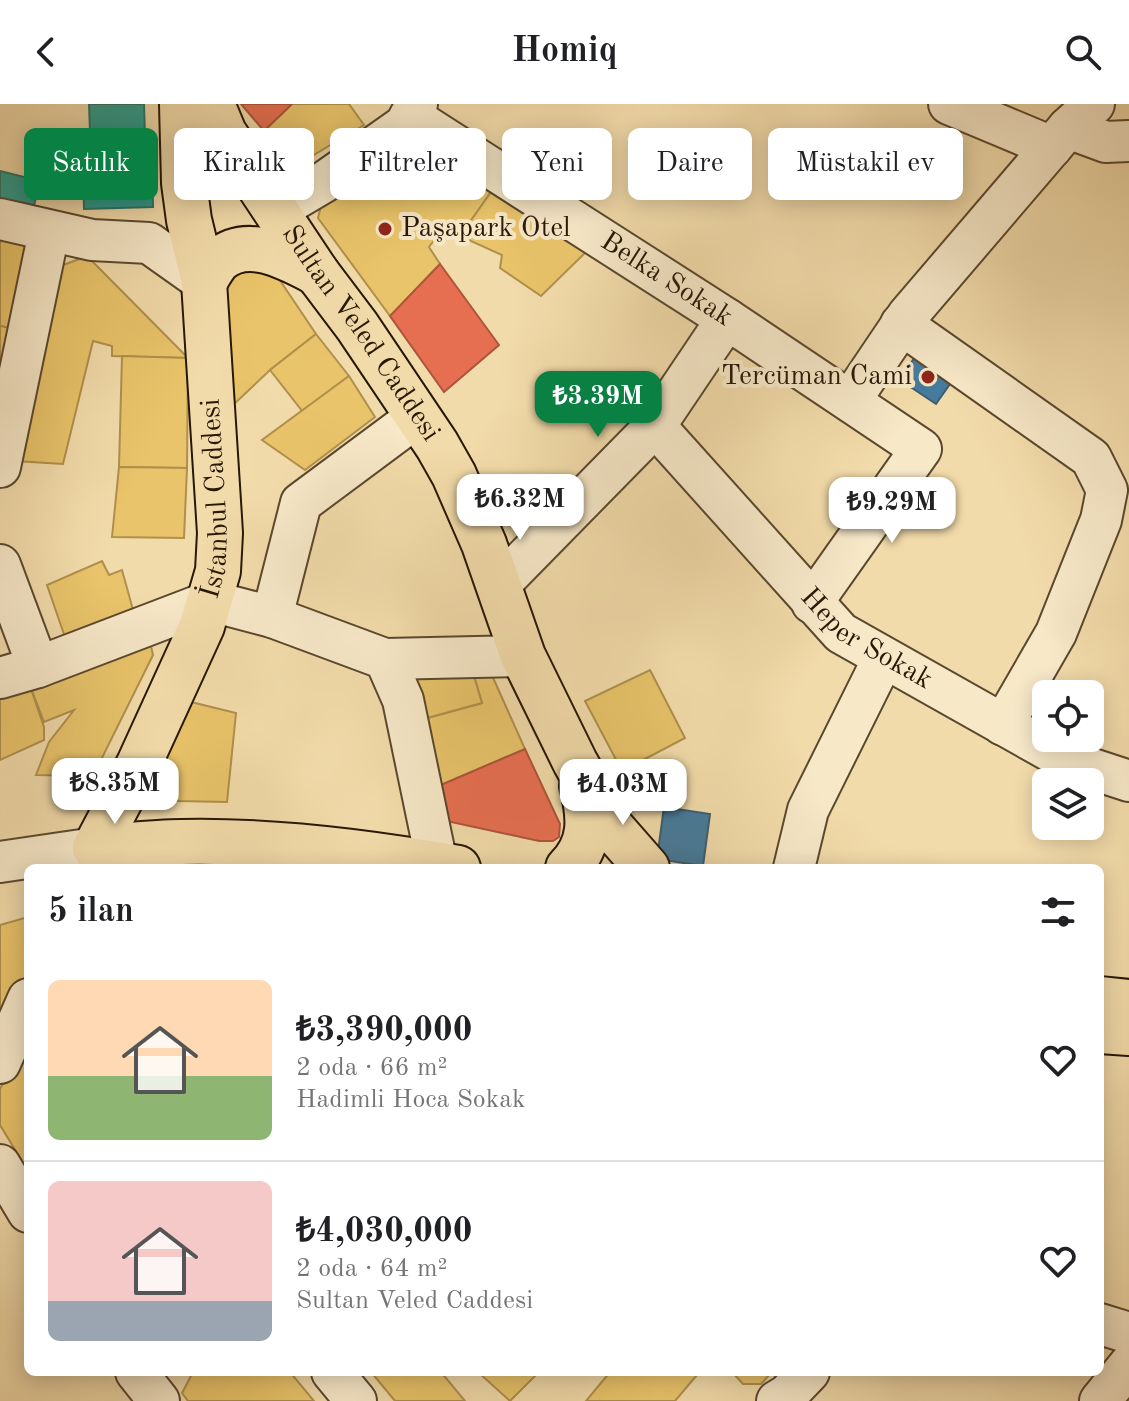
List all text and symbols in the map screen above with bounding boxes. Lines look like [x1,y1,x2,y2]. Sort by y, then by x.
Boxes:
icon: back [24,30,68,74]
icon: search [1061,30,1105,74]
text: Homiq [511,34,618,70]
chip: Satılık [24,128,158,200]
chip: Kiralık [174,128,314,200]
chip: Filtreler [330,128,486,200]
chip: Yeni [502,128,612,200]
chip: Daire [628,128,752,200]
chip: Müstakil ev [768,128,963,200]
place label: Paşapark Otel [401,215,571,243]
marker: Paşapark Otel [376,220,394,238]
street label: Sultan Veled Caddesi [276,221,444,447]
street label: Belka Sokak [595,228,737,332]
place label: Tercüman Cami [721,363,912,391]
marker: Tercüman Cami [919,368,937,386]
pin: ₺3.39M [533,371,663,439]
text: ₺3.39M [553,384,643,410]
street label: İstanbul Caddesi [193,398,234,602]
pin: ₺6.32M [455,474,585,542]
pin: ₺9.29M [827,477,957,545]
text: ₺6.32M [475,487,565,513]
text: ₺9.29M [847,490,937,516]
street label: Heper Sokak [794,583,936,695]
map controls [1032,680,1104,840]
button: locate [1032,680,1104,752]
pin: ₺8.35M [50,758,180,826]
pin: ₺4.03M [558,759,688,827]
button: layers [1032,768,1104,840]
text: ₺8.35M [70,771,160,797]
text: ₺4.03M [578,772,668,798]
icon: filters [1036,890,1080,934]
text: 5 ilan [48,895,134,929]
icon: home [112,1012,208,1108]
text: ₺3,390,000 [296,1014,473,1048]
icon: heart [1036,1038,1080,1082]
text: 2 oda · 66 m² [296,1055,447,1081]
text: Hadimli Hoca Sokak [296,1087,526,1113]
icon: home [112,1213,208,1309]
text: ₺4,030,000 [296,1215,473,1249]
icon: heart [1036,1239,1080,1283]
text: 2 oda · 64 m² [296,1256,447,1282]
text: Sultan Veled Caddesi [296,1288,533,1314]

